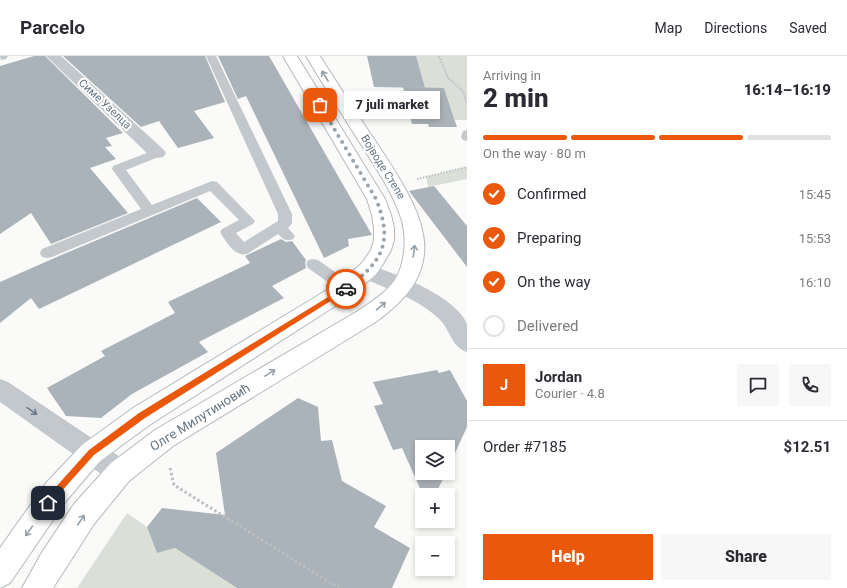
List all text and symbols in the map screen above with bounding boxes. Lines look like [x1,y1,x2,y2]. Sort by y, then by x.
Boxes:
text: Parcelo [20,16,85,39]
text: Map [655,20,682,36]
text: Directions [704,20,767,36]
text: Saved [789,20,827,36]
text: Arriving in [483,68,541,83]
one-way arrow [321,70,329,82]
street label: Симе Узелца [76,76,134,132]
text: 16:14–16:19 [744,81,831,99]
text: 2 min [483,83,549,113]
pin [303,88,337,122]
callout: 7 juli market [344,91,440,119]
icon: bag [309,94,331,116]
text: 7 juli market [355,97,429,112]
street label: Војводе Степе [358,133,408,202]
text: On the way · 80 m [483,146,586,161]
icon: check [483,183,505,205]
text: Confirmed [517,185,587,203]
text: 15:45 [799,187,831,202]
icon: check [483,227,505,249]
text: Preparing [517,229,581,247]
text: 15:53 [799,231,831,246]
one-way arrow [410,245,418,258]
courier [326,269,366,309]
icon: check [483,271,505,293]
text: On the way [517,273,591,291]
text: 16:10 [799,275,831,290]
icon: car [335,278,357,300]
one-way arrow [376,301,387,310]
text: Delivered [517,317,579,335]
button: chat [737,364,779,406]
button: phone [789,364,831,406]
text: Jordan [535,368,582,386]
one-way arrow [264,369,276,377]
text: J [500,376,508,394]
street label: Олге Милутиновић [147,380,253,454]
text: Courier · 4.8 [535,386,605,401]
one-way arrow [26,407,37,415]
text: Order #7185 [483,438,566,456]
text: $12.51 [784,438,831,456]
map controls [415,440,455,576]
button: layers [415,440,455,480]
pin [31,486,65,520]
button: + [415,488,455,528]
icon: home [37,492,59,514]
one-way arrow [76,514,85,525]
one-way arrow [25,525,33,536]
button: Help [483,534,653,580]
button: Share [661,534,831,580]
button: − [415,536,455,576]

